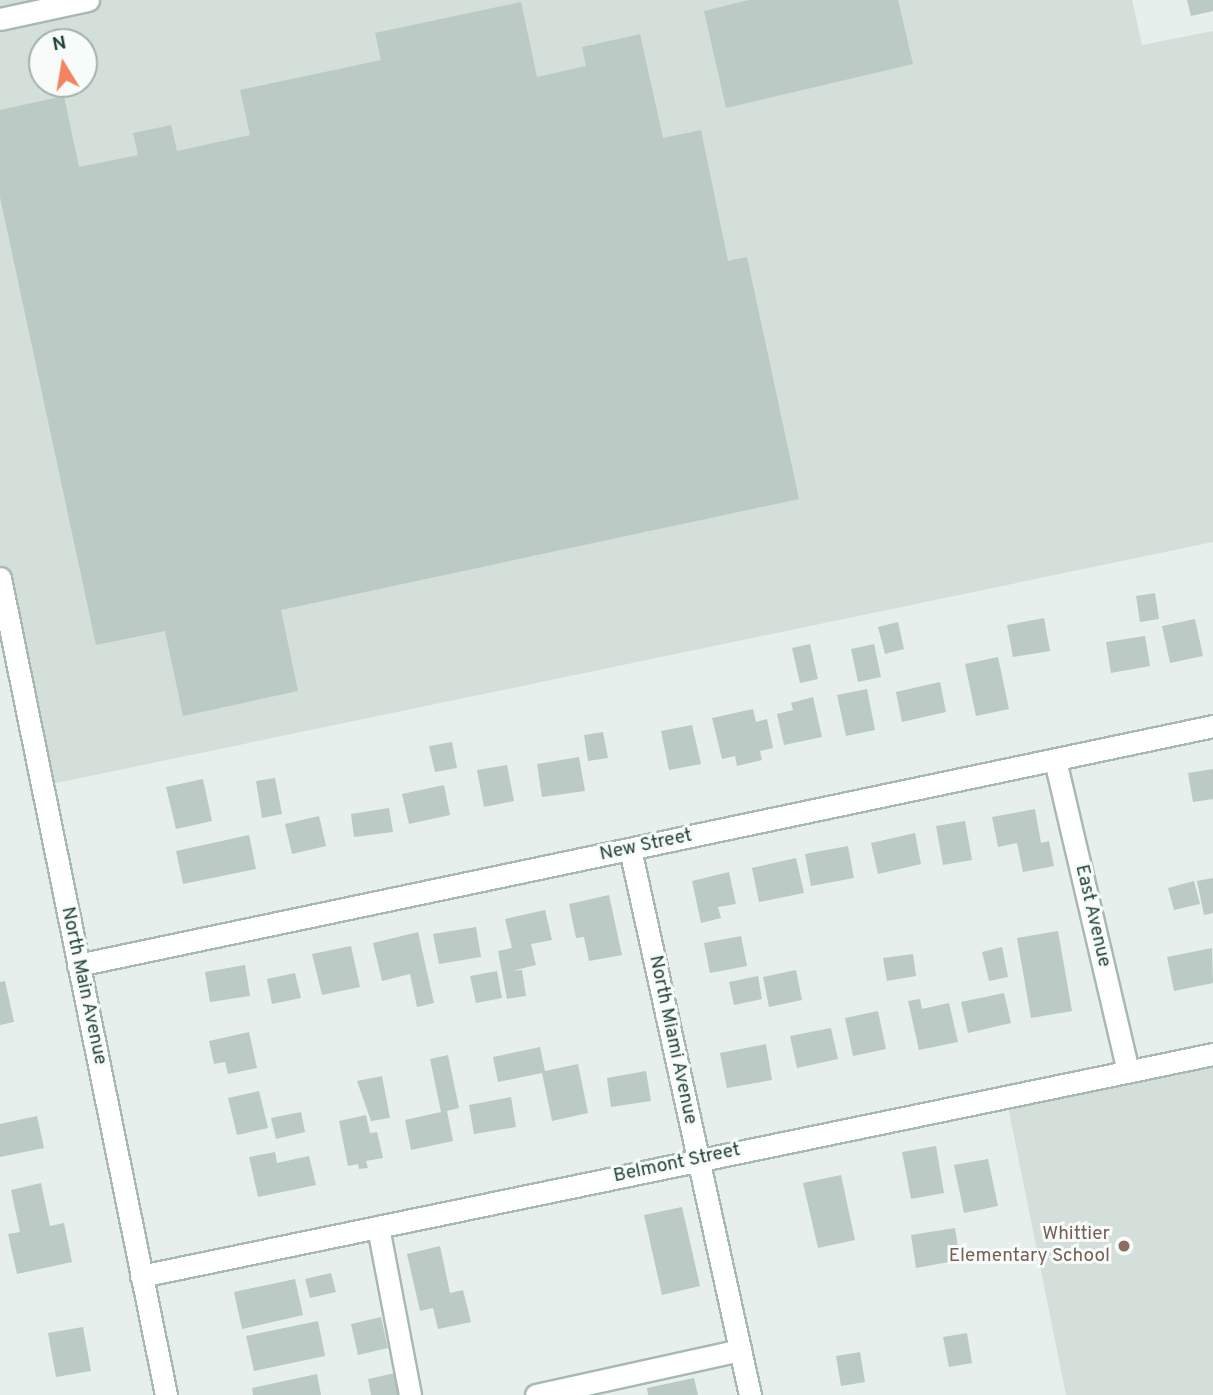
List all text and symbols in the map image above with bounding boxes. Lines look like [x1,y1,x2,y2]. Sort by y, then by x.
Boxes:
north arrow [28,28,98,98]
text: N [50,31,68,57]
street label: New Street [598,825,694,867]
street label: East Avenue [1069,862,1115,970]
street label: North Main Avenue [55,904,111,1068]
street label: North Miami Avenue [643,953,701,1127]
street label: Belmont Street [611,1139,743,1189]
place label: Whittier Elementary School [949,1224,1110,1268]
marker: Whittier Elementary School [1116,1238,1132,1254]

